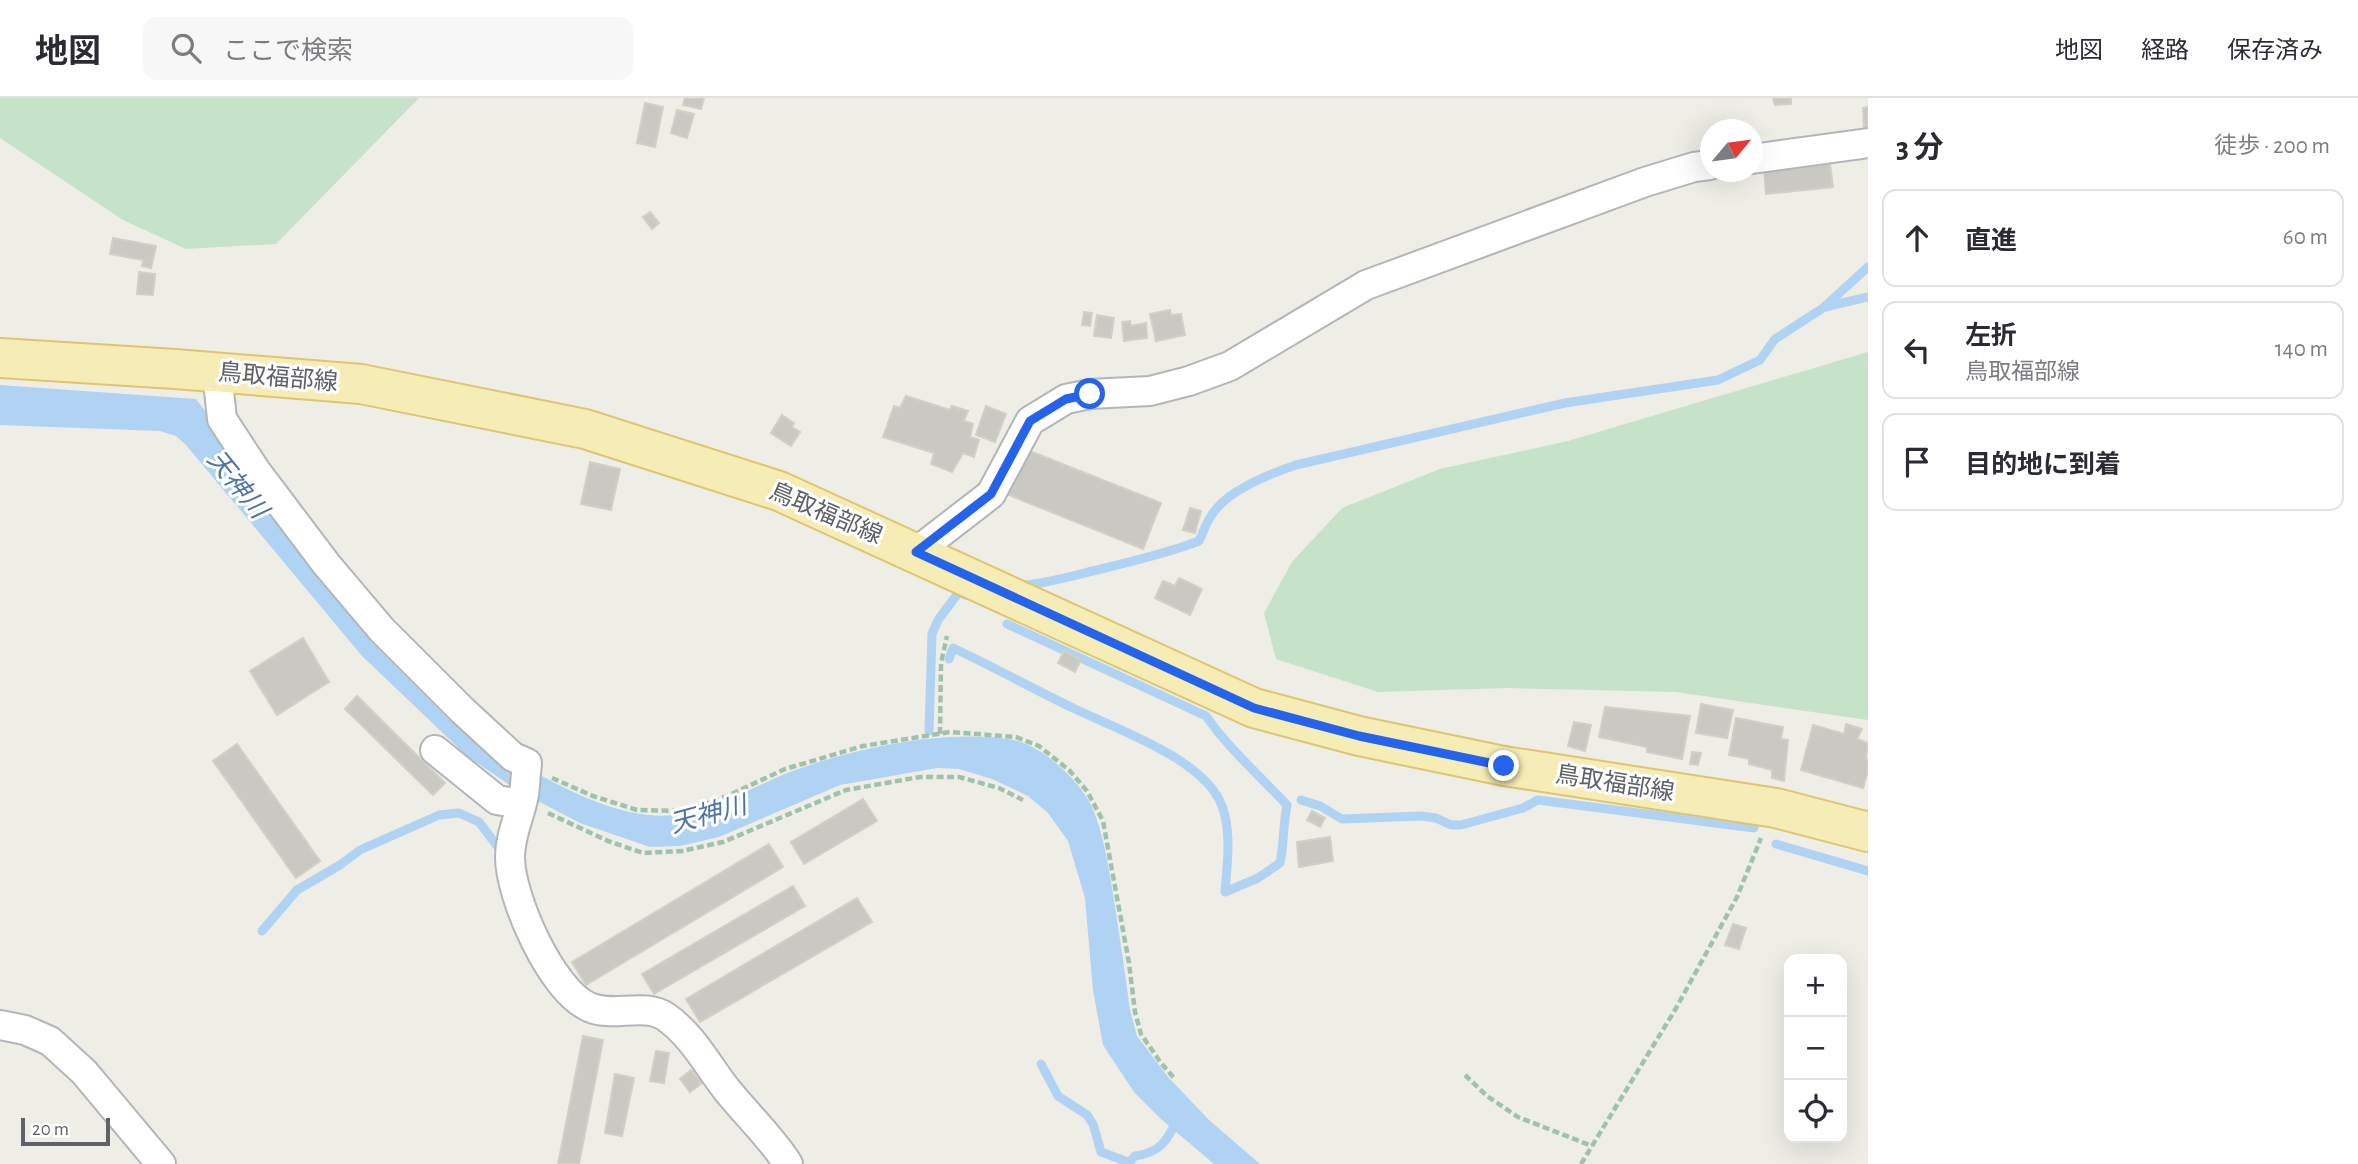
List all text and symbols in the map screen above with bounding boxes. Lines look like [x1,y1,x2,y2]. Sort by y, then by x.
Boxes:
search box [143,17,633,80]
icon: search [167,29,205,67]
text: 地図 [35,36,101,69]
text: ここで検索 [223,38,353,64]
text: 地図 [2055,39,2103,63]
text: 経路 [2141,39,2189,63]
text: 保存済み [2227,39,2323,63]
north arrow [1700,119,1763,182]
text: 3 分 [1896,133,1943,163]
text: 徒歩 · 200 m [2214,135,2330,158]
icon: ahead [1898,219,1936,257]
text: 60 m [2283,226,2328,249]
text: 直進 [1965,228,2017,254]
text: 左折 [1965,323,2017,349]
icon: left [1898,331,1936,369]
text: 140 m [2275,338,2328,361]
street label: 鳥取福部線 [217,359,339,395]
text: 鳥取福部線 [1965,361,2080,384]
route start [1074,378,1105,409]
icon: arrive [1898,443,1936,481]
water label: 天神川 [203,446,275,525]
text: 目的地に到着 [1965,452,2121,478]
street label: 鳥取福部線 [766,478,886,548]
route end [1488,750,1519,781]
street label: 鳥取福部線 [1554,761,1676,805]
water label: 天神川 [667,791,752,838]
map controls [1784,954,1847,1143]
button: + [1784,954,1847,1017]
button: − [1784,1017,1847,1080]
button: locate [1784,1080,1847,1143]
scale bar [21,1115,110,1147]
text: 20 m [32,1120,69,1139]

